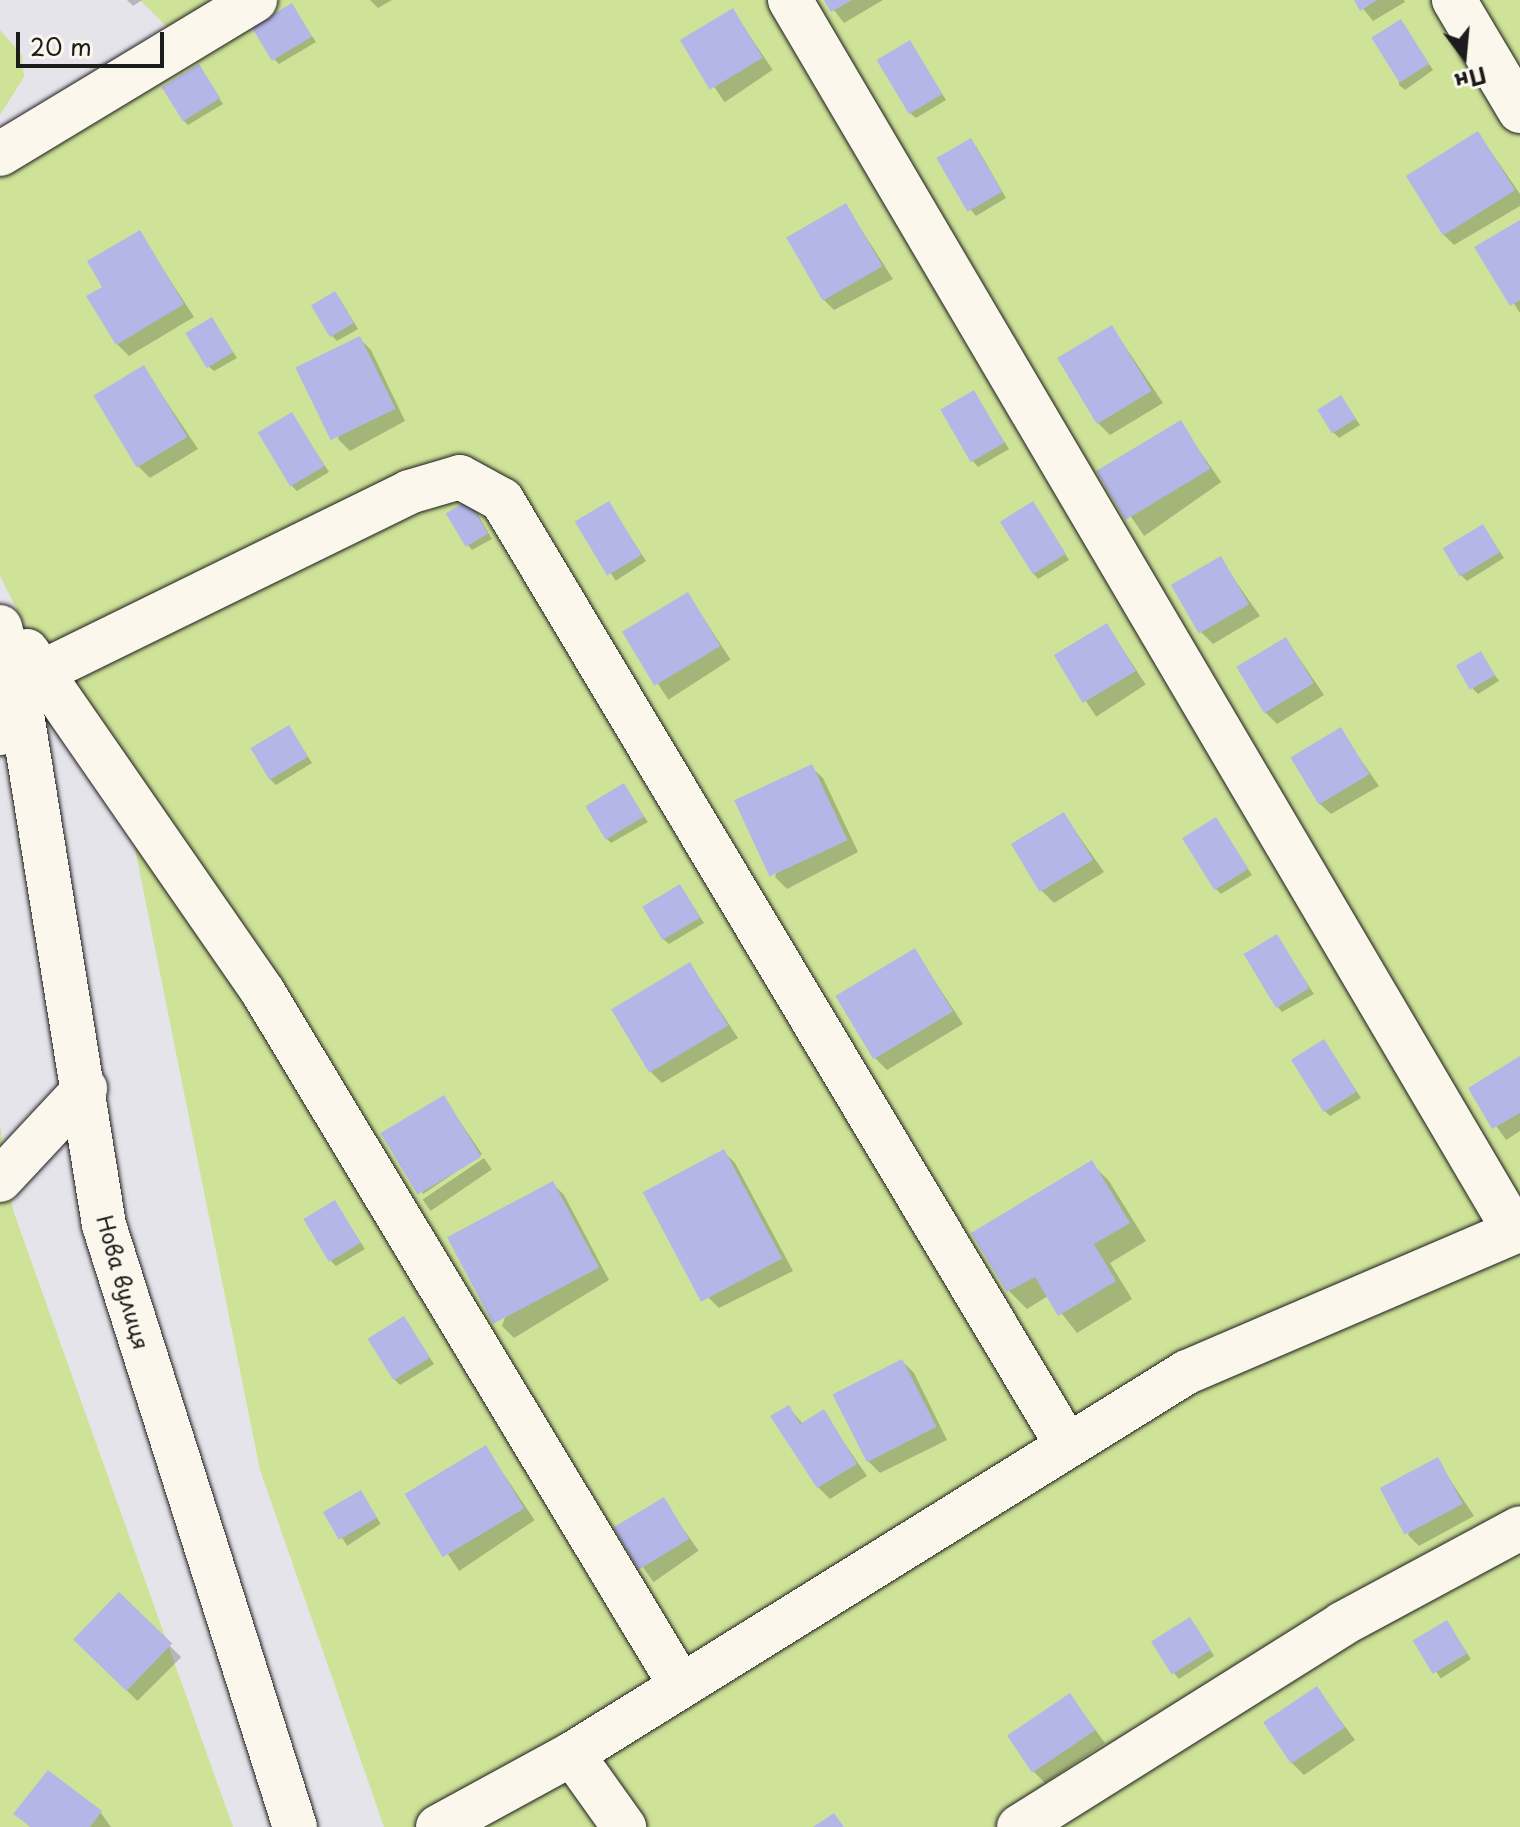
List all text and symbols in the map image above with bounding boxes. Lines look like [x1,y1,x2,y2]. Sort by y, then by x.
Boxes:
scale bar [20,16,168,66]
north arrow [1424,16,1504,96]
text: 20 m [30,28,92,64]
text: Пн [1451,59,1491,100]
street label: Нова вулиця [92,1211,156,1353]

